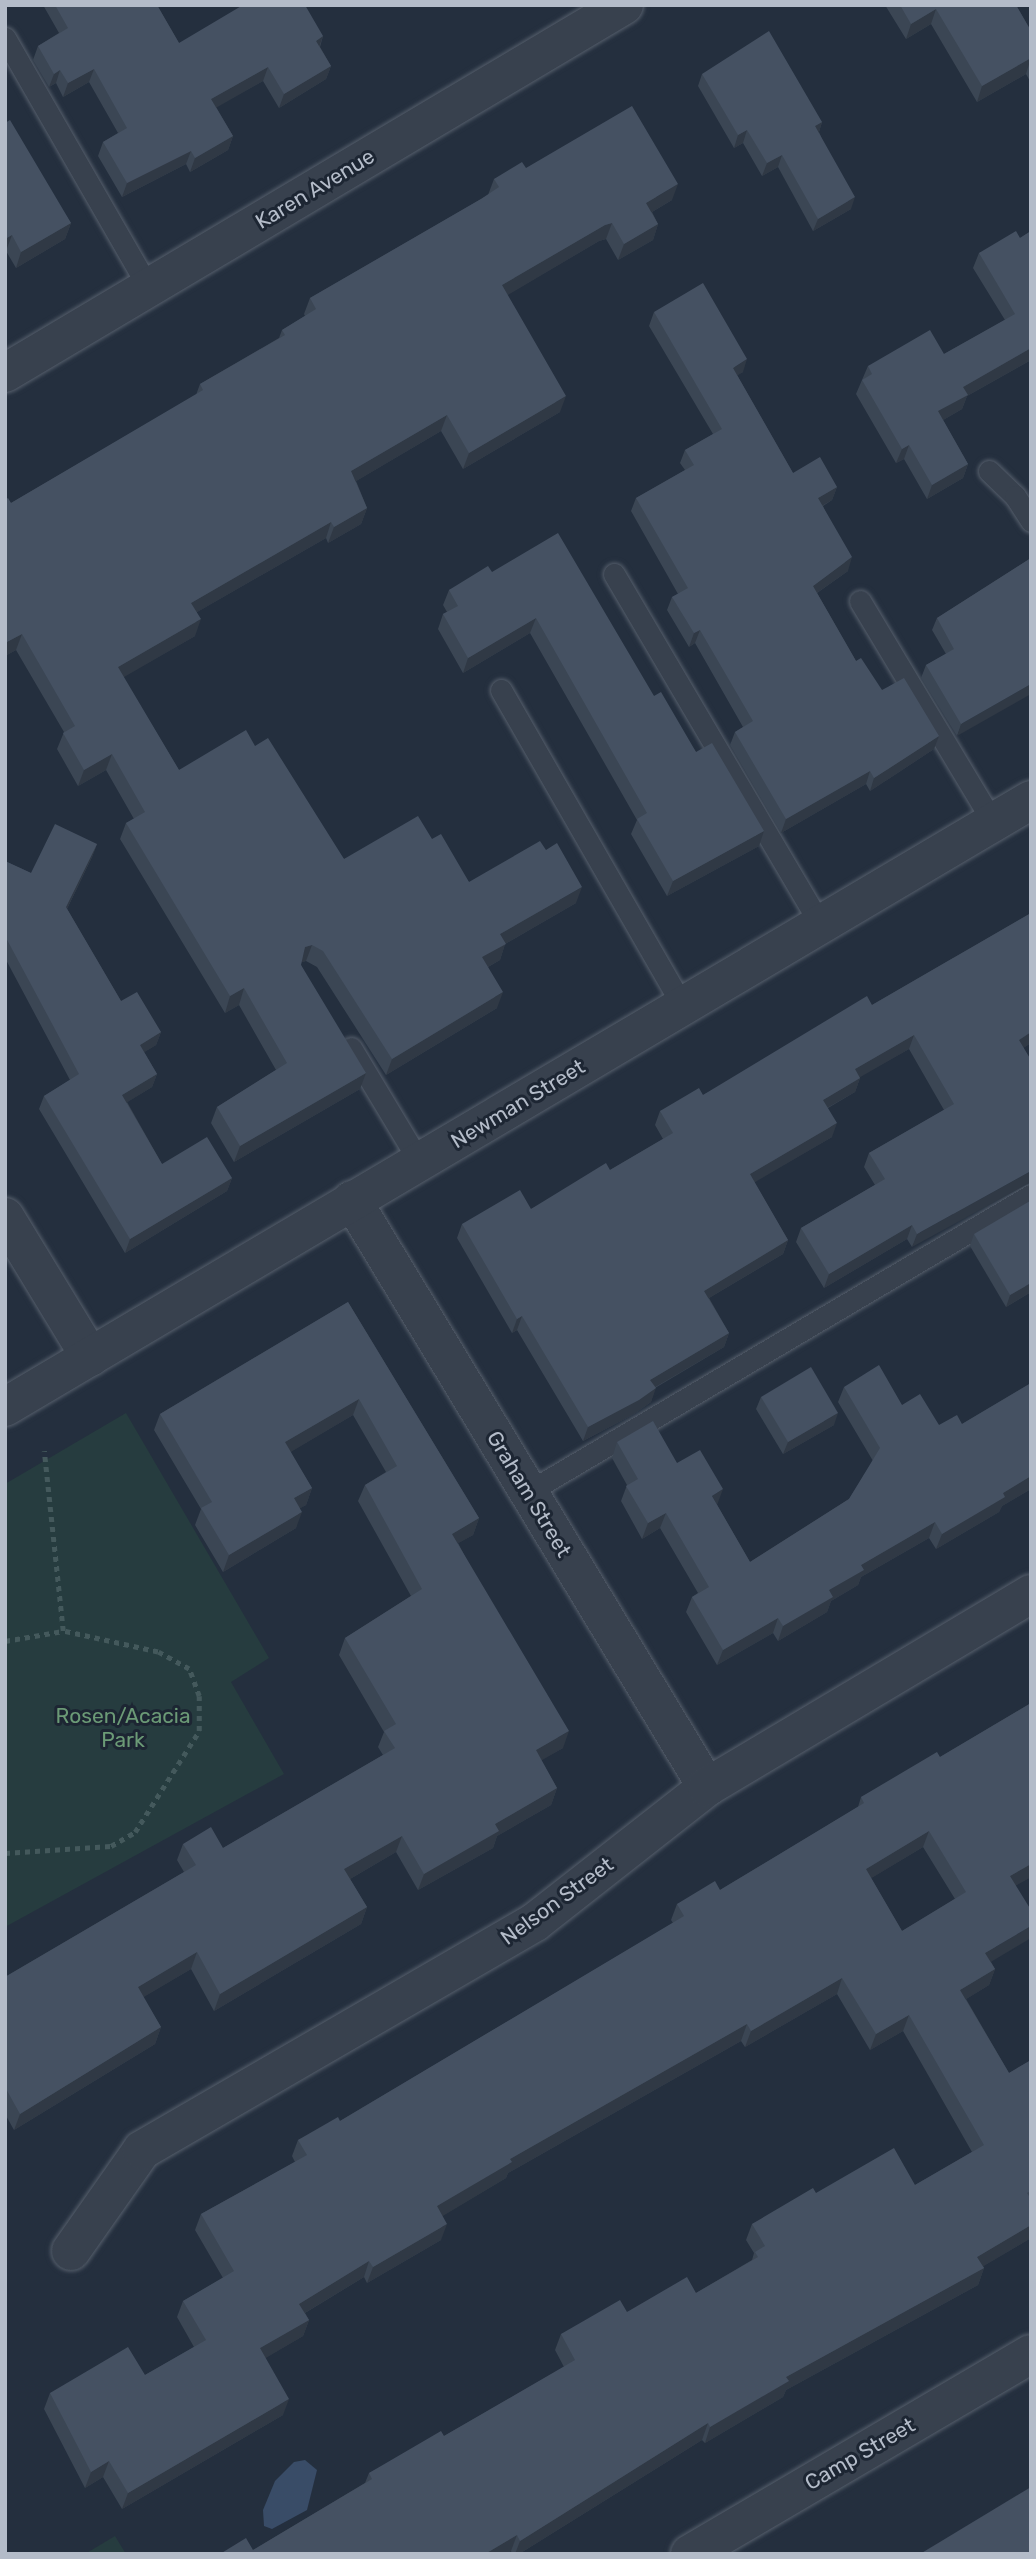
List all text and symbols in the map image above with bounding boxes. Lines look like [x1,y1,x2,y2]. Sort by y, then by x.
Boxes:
street label: Karen Avenue [251,143,379,235]
street label: Newman Street [446,1054,590,1154]
street label: Graham Street [481,1426,577,1562]
park label: Rosen/Acacia Park [56,1703,190,1753]
street label: Nelson Street [496,1852,618,1950]
street label: Camp Street [801,2412,919,2496]

